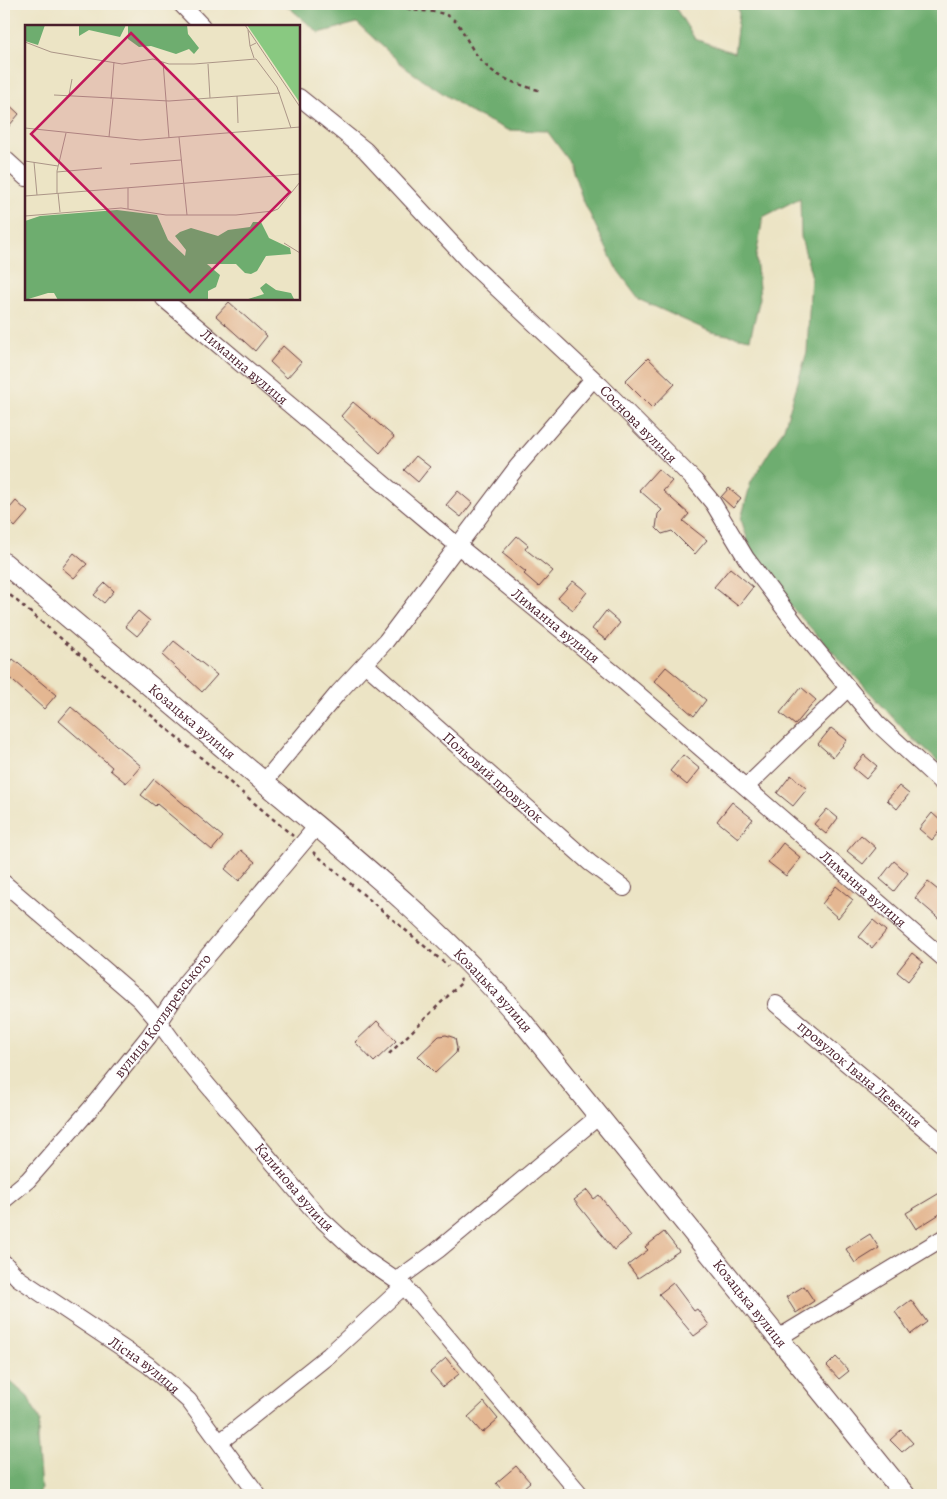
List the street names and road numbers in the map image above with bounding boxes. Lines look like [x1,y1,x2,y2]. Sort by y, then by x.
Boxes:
street label: Лиманна вулиця [196,324,292,409]
street label: Соснова вулиця [595,381,682,467]
street label: Лиманна вулиця [507,583,604,668]
street label: Козацька вулиця [144,679,240,764]
street label: Польовий провулок [438,727,548,827]
street label: Лиманна вулиця [816,846,911,932]
street label: Козацька вулиця [449,944,537,1037]
street label: вулиця Котляревського [109,949,216,1082]
street label: провулок Івана Левенця [793,1016,926,1132]
street label: Калинова вулиця [250,1138,338,1236]
street label: Козацька вулиця [708,1255,792,1352]
street label: Лісна вулиця [105,1331,185,1398]

